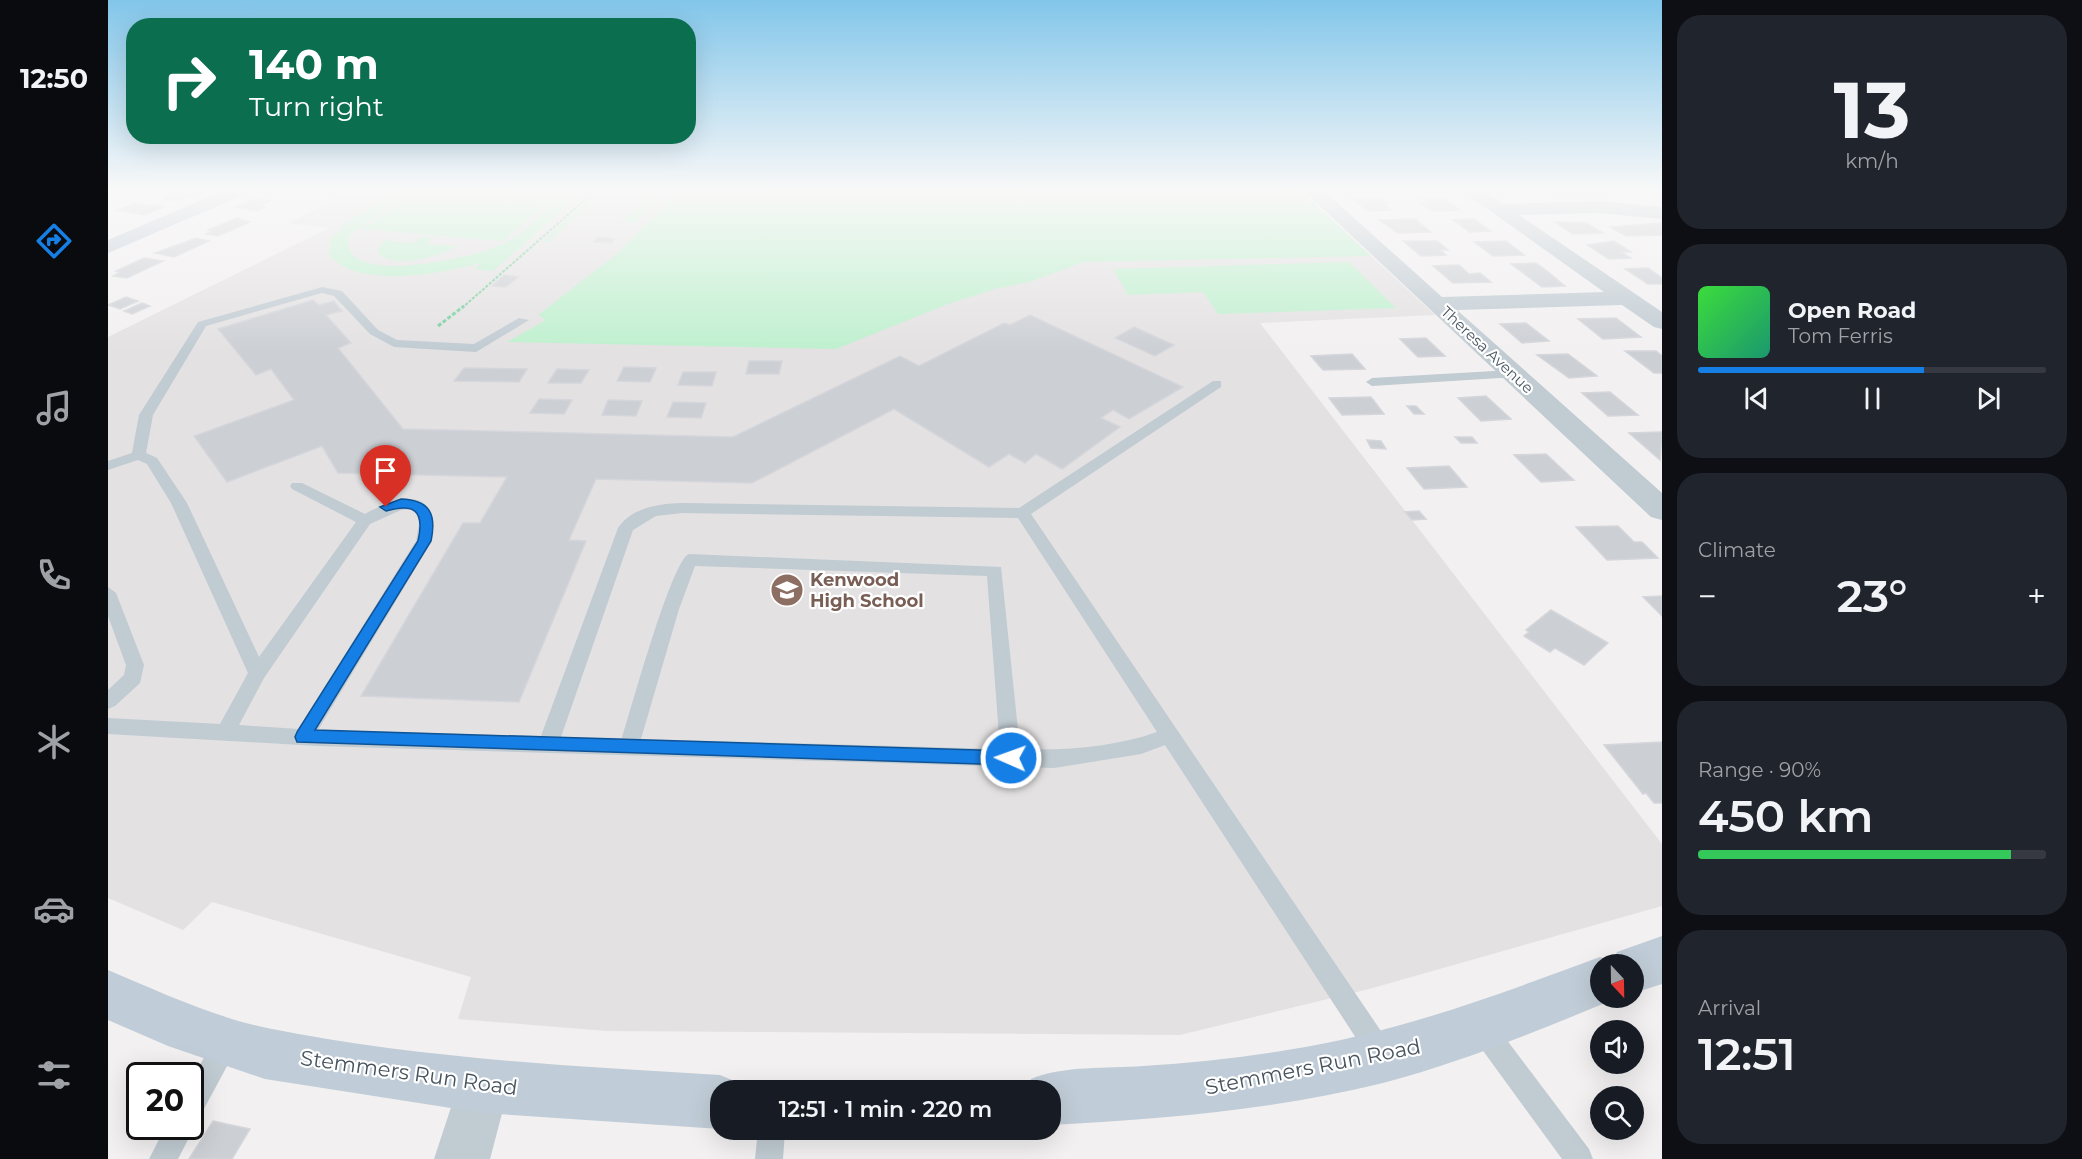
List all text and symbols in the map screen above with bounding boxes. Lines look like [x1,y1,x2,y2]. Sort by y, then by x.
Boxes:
text: 140 m [249,38,379,90]
icon: right [150,42,228,120]
text: 12:50 [20,62,88,95]
text: 13 [1834,62,1910,158]
text: Turn right [249,90,384,123]
text: km/h [1845,149,1899,173]
icon: directions [33,220,75,262]
text: Open Road [1788,297,1916,324]
street label: Theresa Avenue [1437,302,1537,397]
text: Tom Ferris [1788,324,1893,348]
icon: previous [1740,382,1773,415]
icon: pause [1856,382,1889,415]
icon: next [1972,382,2005,415]
icon: music [33,387,75,429]
pin [360,445,411,507]
icon: arrive [369,454,402,487]
text: Climate [1698,538,1776,562]
icon: phone [33,554,75,596]
text: 23° [1837,568,1907,623]
place label: Kenwood High School [810,569,924,612]
school or university icon: Kenwood High School [769,572,805,608]
text: − [1698,576,1717,616]
text: + [2027,576,2046,616]
icon: climate [33,721,75,763]
position arrow [979,726,1043,790]
text: Range · 90% [1698,758,1821,782]
text: 450 km [1698,788,1873,843]
icon: car [33,888,75,930]
north arrow [1590,954,1644,1008]
map controls [1590,954,1644,1140]
text: Arrival [1698,996,1761,1020]
button: sound [1590,1020,1644,1074]
text: 12:51 [1698,1026,1796,1081]
street label: Stemmers Run Road [1203,1033,1423,1100]
street label: Stemmers Run Road [299,1045,519,1100]
icon: filters [33,1054,75,1096]
speed limit sign: 20 [126,1062,204,1140]
button: search [1590,1086,1644,1140]
text: 12:51 · 1 min · 220 m [779,1096,992,1123]

